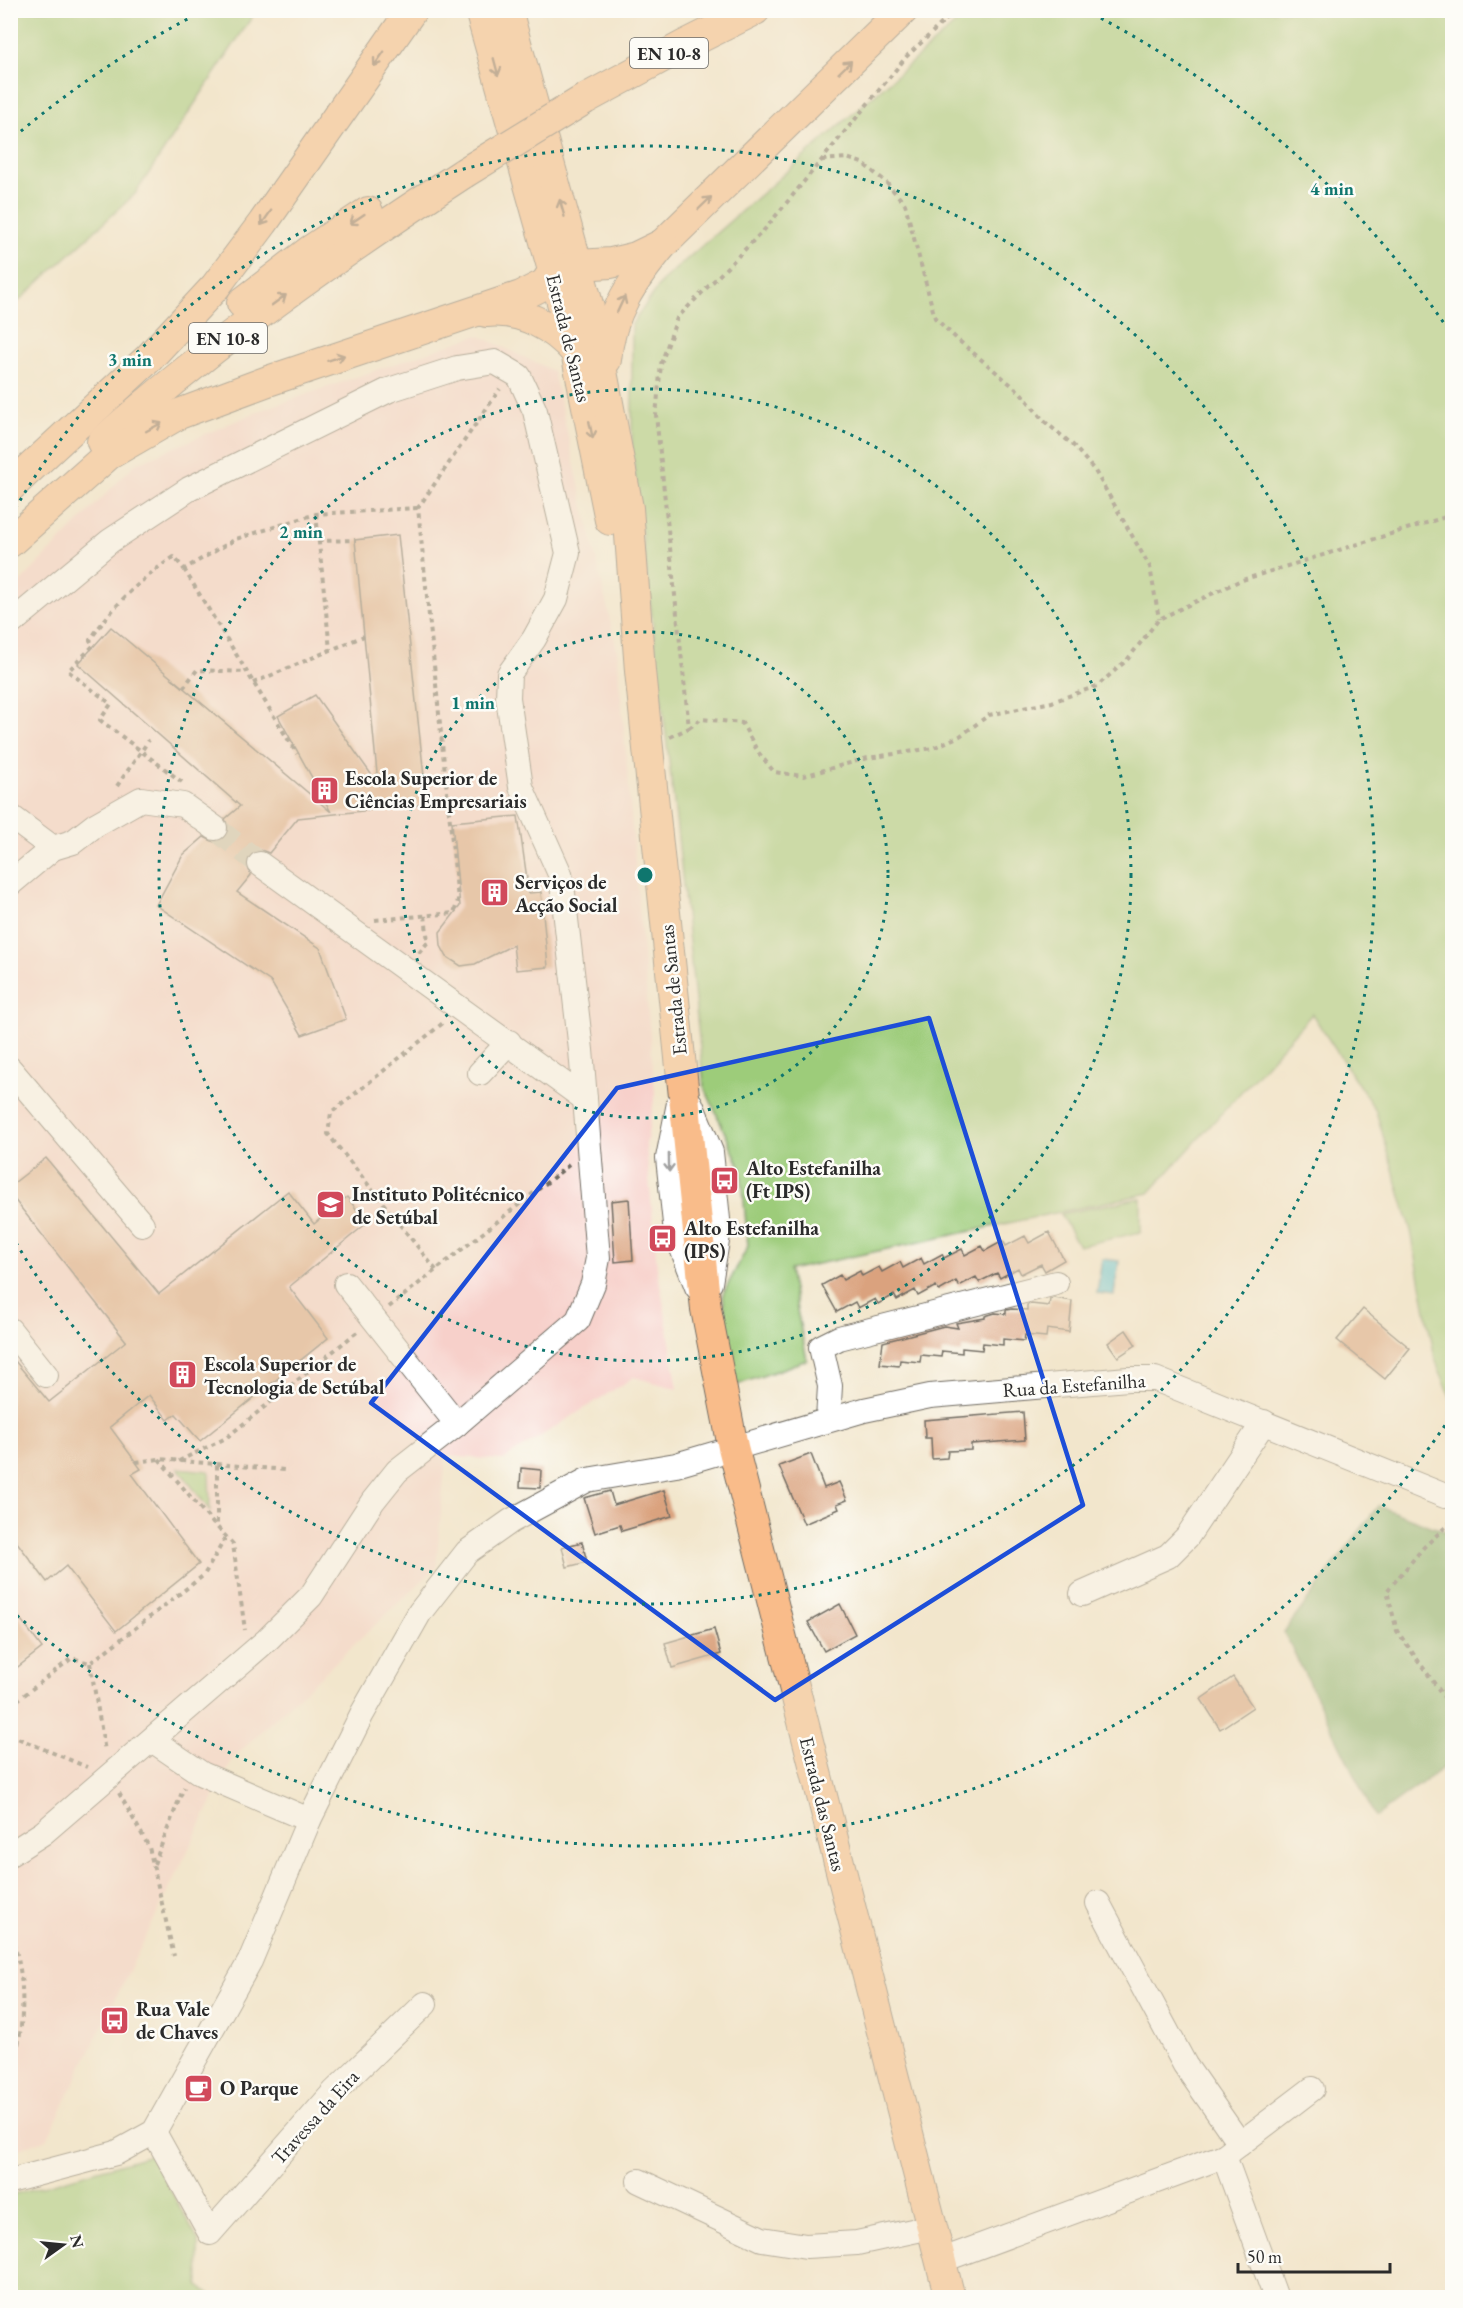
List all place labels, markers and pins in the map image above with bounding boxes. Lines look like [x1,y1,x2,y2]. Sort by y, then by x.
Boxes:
place label: Escola Superior de Ciências Empresariais [345,765,527,814]
building icon: Escola Superior de Ciências Empresariais [308,774,340,806]
centre of rings [635,865,655,885]
place label: Serviços de Acção Social [514,869,618,918]
building icon: Serviços de Acção Social [478,877,510,909]
place label: Alto Estefanilha (Ft IPS) [745,1155,881,1204]
bus stop icon: Alto Estefanilha (Ft IPS) [709,1164,741,1196]
place label: Instituto Politécnico de Setúbal [352,1181,524,1230]
school or university icon: Instituto Politécnico de Setúbal [315,1189,347,1221]
place label: Alto Estefanilha (IPS) [683,1215,819,1264]
bus stop icon: Alto Estefanilha (IPS) [647,1223,679,1255]
place label: Escola Superior de Tecnologia de Setúbal [204,1351,385,1400]
building icon: Escola Superior de Tecnologia de Setúbal [167,1359,199,1391]
place label: Rua Vale de Chaves [136,1996,218,2045]
bus stop icon: Rua Vale de Chaves [99,2005,131,2037]
cafe icon: O Parque [183,2072,215,2104]
place label: O Parque [220,2075,298,2101]

